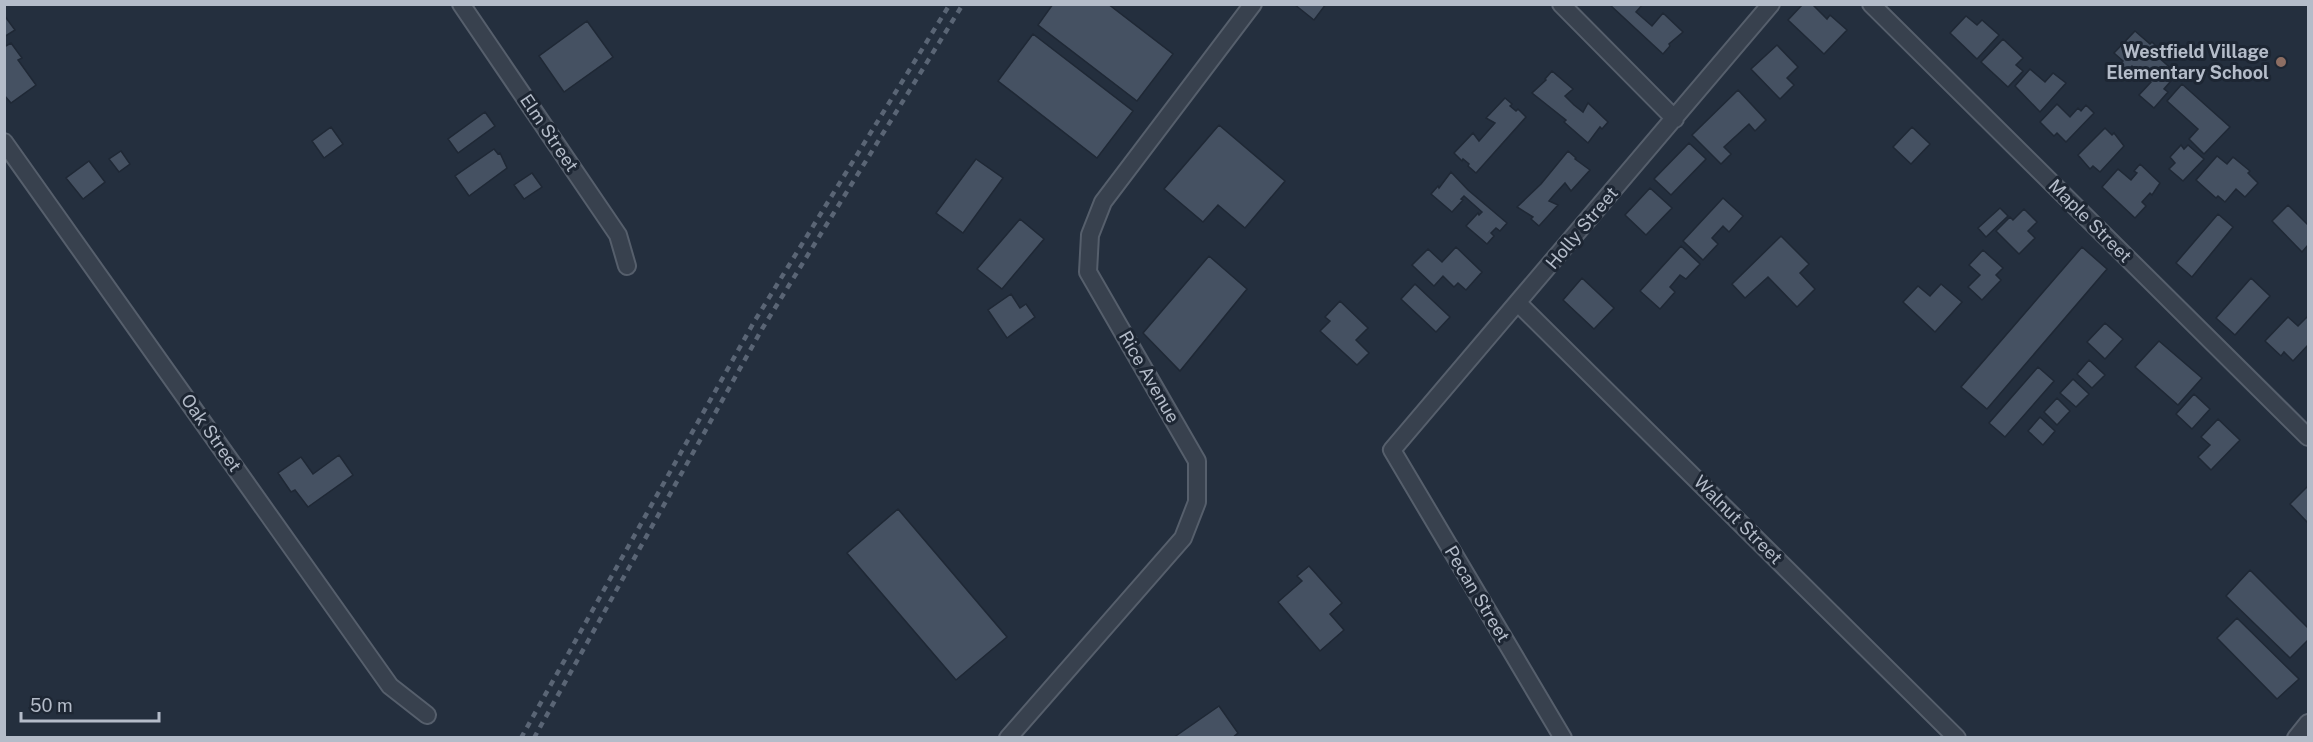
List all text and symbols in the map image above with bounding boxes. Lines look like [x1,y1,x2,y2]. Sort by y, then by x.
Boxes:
place label: Westfield Village Elementary School [2106,41,2269,83]
marker: Westfield Village Elementary School [2274,55,2288,69]
street label: Elm Street [516,90,583,175]
street label: Maple Street [2045,175,2136,266]
street label: Holly Street [1541,182,1622,273]
street label: Rice Avenue [1115,327,1184,426]
street label: Oak Street [177,390,246,476]
street label: Walnut Street [1690,471,1787,568]
street label: Pecan Street [1440,542,1514,646]
scale bar [21,685,159,723]
text: 50 m [30,695,73,716]

